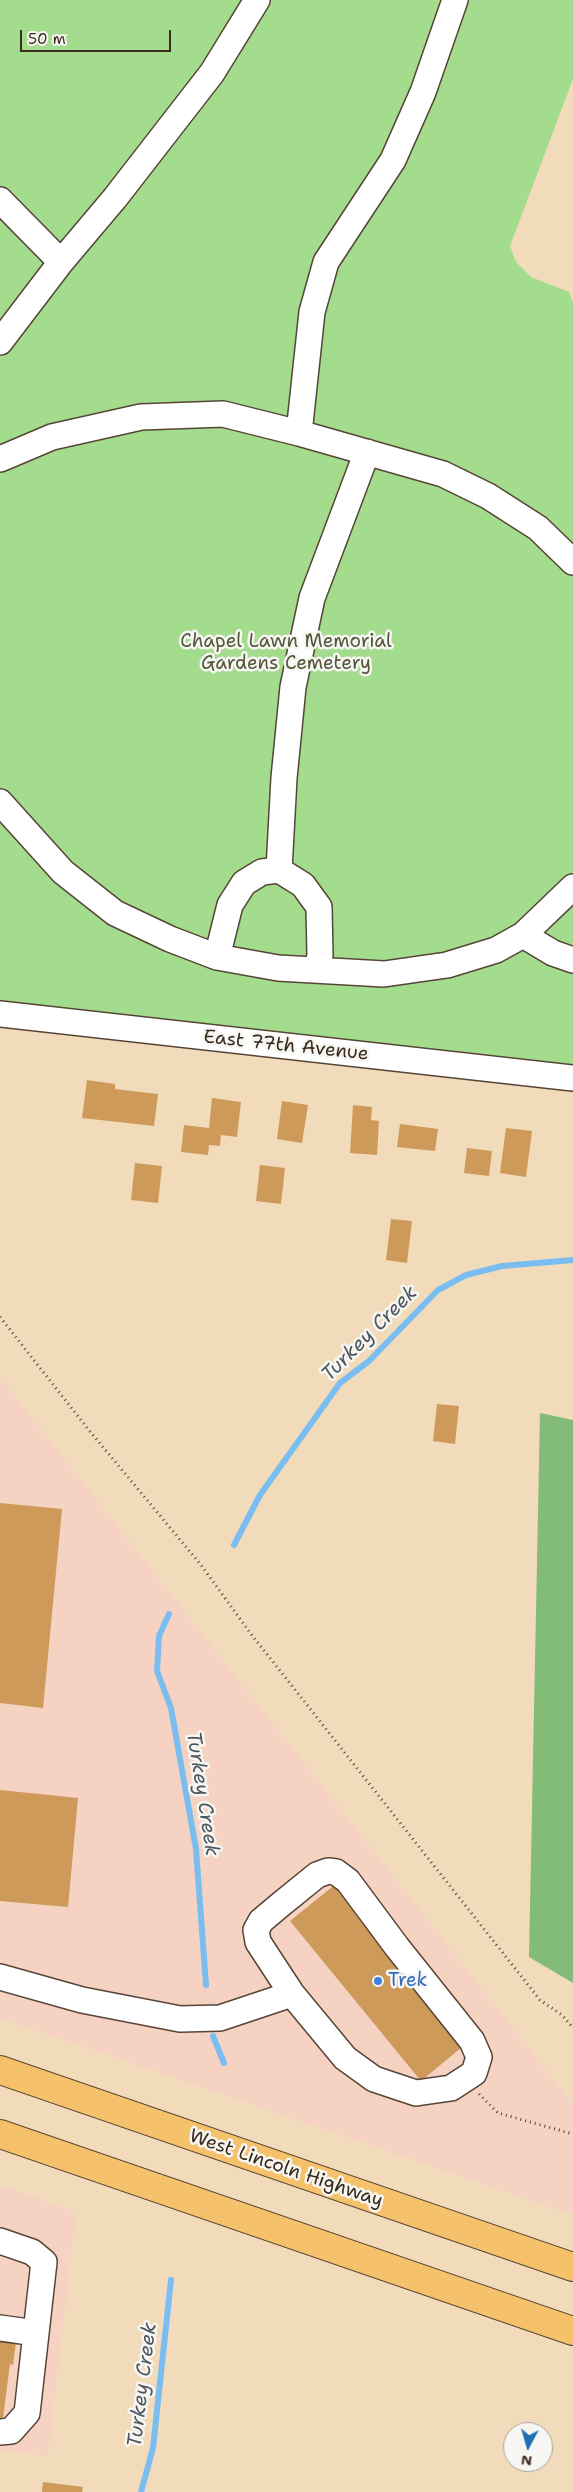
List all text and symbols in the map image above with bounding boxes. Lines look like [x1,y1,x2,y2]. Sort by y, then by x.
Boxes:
scale bar [22,20,174,52]
text: 50 m [28,29,66,49]
park label: Chapel Lawn Memorial Gardens Cemetery [180,631,392,675]
street label: East 77th Avenue [202,1026,370,1066]
water label: Turkey Creek [317,1281,423,1387]
water label: Turkey Creek [180,1730,224,1858]
place label: Trek [388,1970,427,1992]
marker: Trek [372,1975,384,1987]
street label: West Lincoln Highway [186,2125,386,2213]
water label: Turkey Creek [123,2321,163,2449]
north arrow [503,2422,553,2472]
text: N [520,2451,533,2470]

